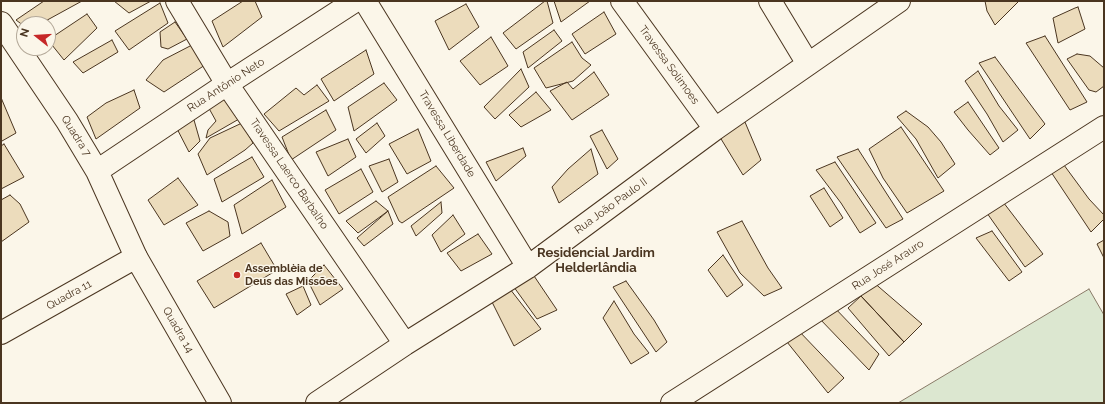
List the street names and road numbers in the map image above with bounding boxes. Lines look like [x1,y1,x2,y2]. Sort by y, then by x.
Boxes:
street label: Travessa Solimoes [636,23,702,107]
street label: Rua Antônio Neto [185,55,267,115]
street label: Travessa Liberdade [416,88,478,180]
street label: Quadra 7 [58,113,94,159]
street label: Travessa Laerco Barbalho [247,116,331,232]
street label: Rua João Paulo II [572,175,650,237]
street label: Rua José Arauro [850,237,926,293]
street label: Quadra 11 [44,277,94,313]
street label: Quadra 14 [160,305,196,355]

